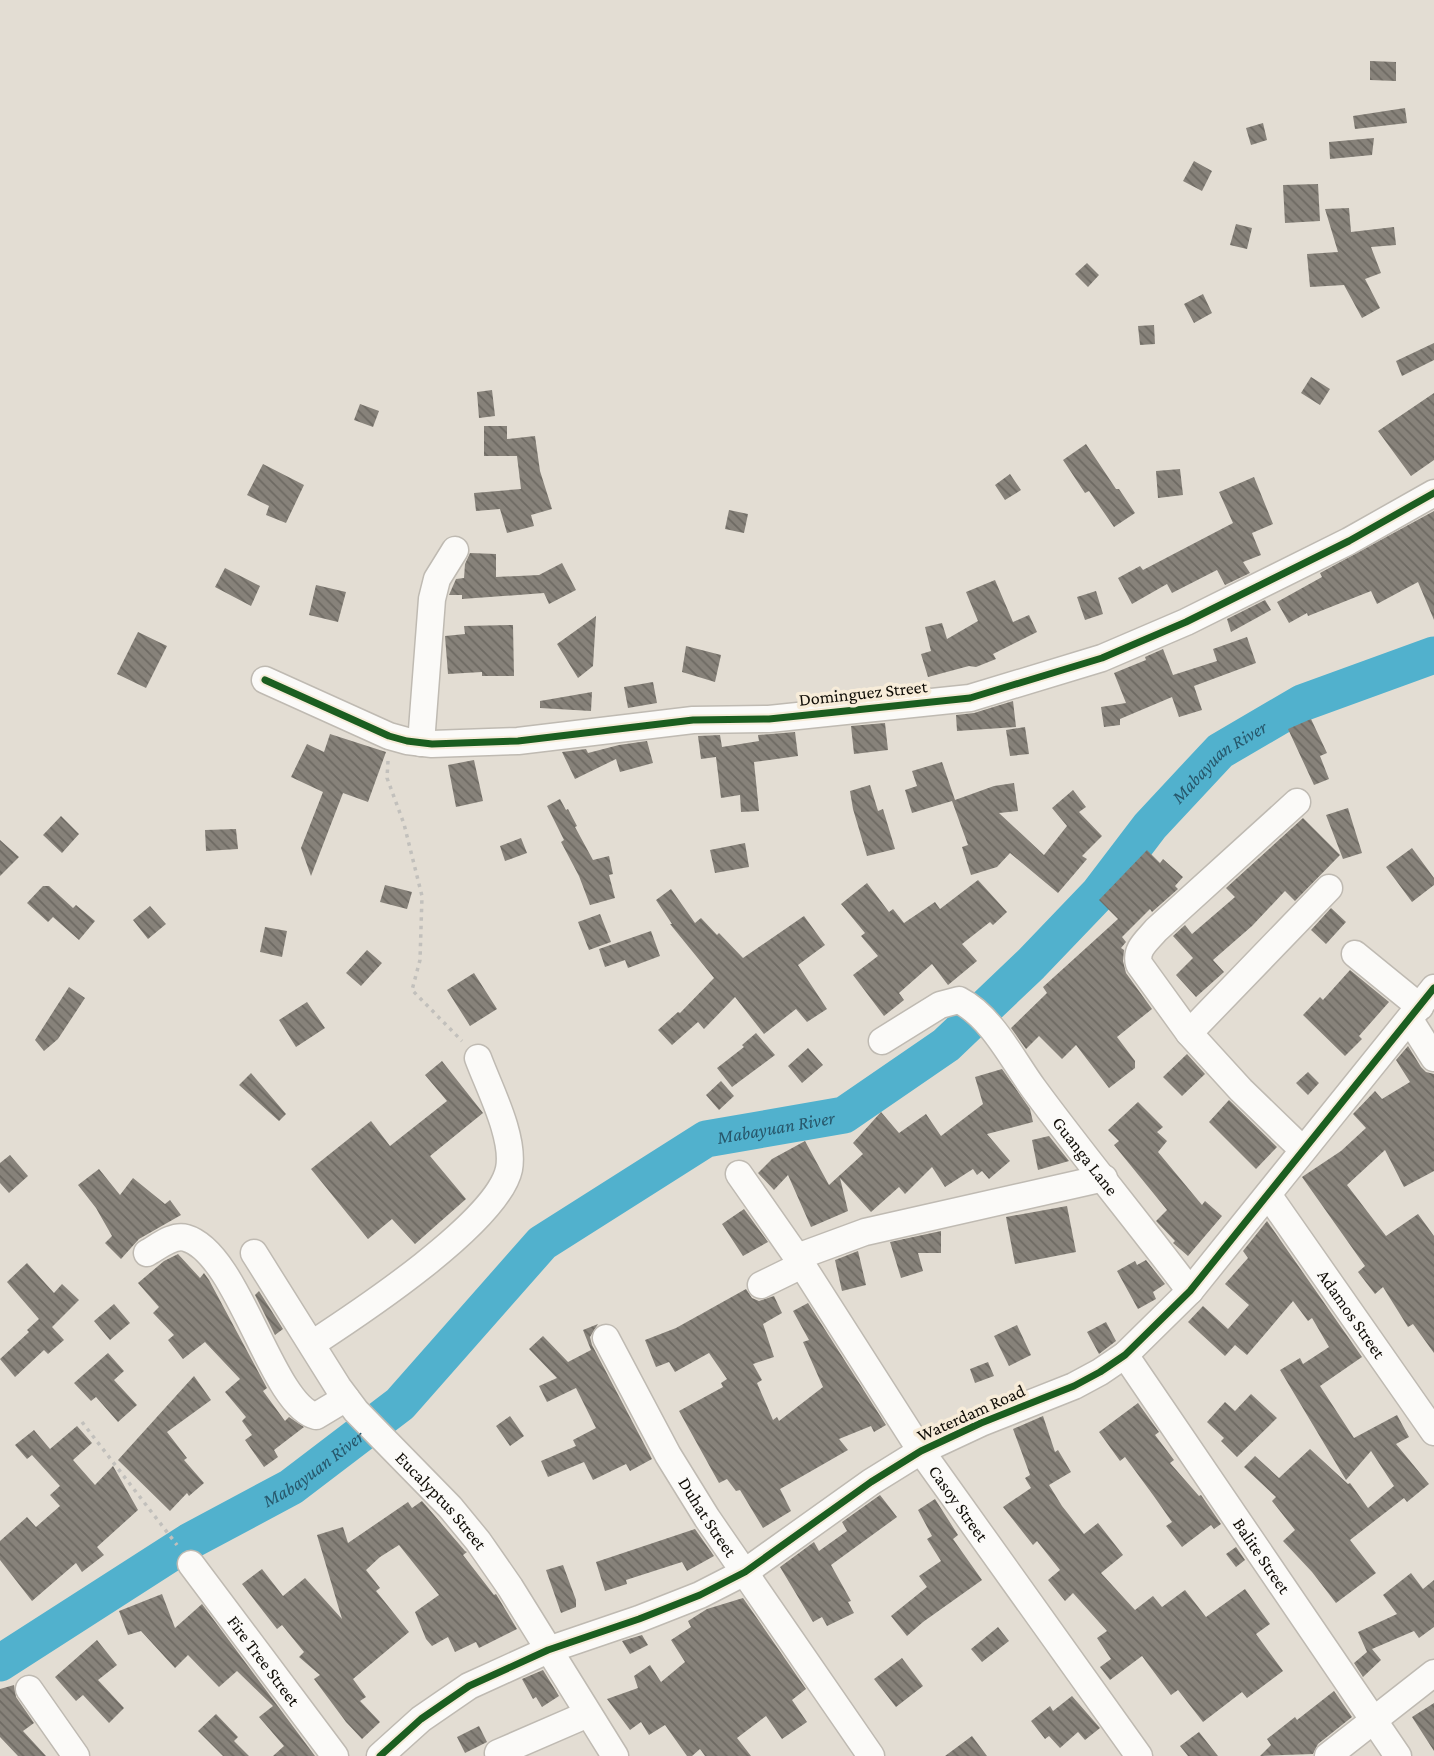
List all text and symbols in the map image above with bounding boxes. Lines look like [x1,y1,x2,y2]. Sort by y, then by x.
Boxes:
street label: Dominguez Street [798,676,929,710]
water label: Mabayuan River [1166,715,1272,808]
water label: Mabayuan River [714,1107,838,1148]
street label: Guanga Lane [1048,1113,1122,1200]
street label: Adamos Street [1313,1266,1390,1363]
street label: Waterdam Road [914,1380,1029,1446]
water label: Mabayuan River [258,1425,369,1512]
street label: Eucalyptus Street [392,1448,492,1554]
street label: Casoy Street [925,1462,993,1546]
street label: Duhat Street [674,1474,741,1562]
street label: Balite Street [1229,1514,1295,1598]
street label: Fire Tree Street [223,1612,305,1711]

